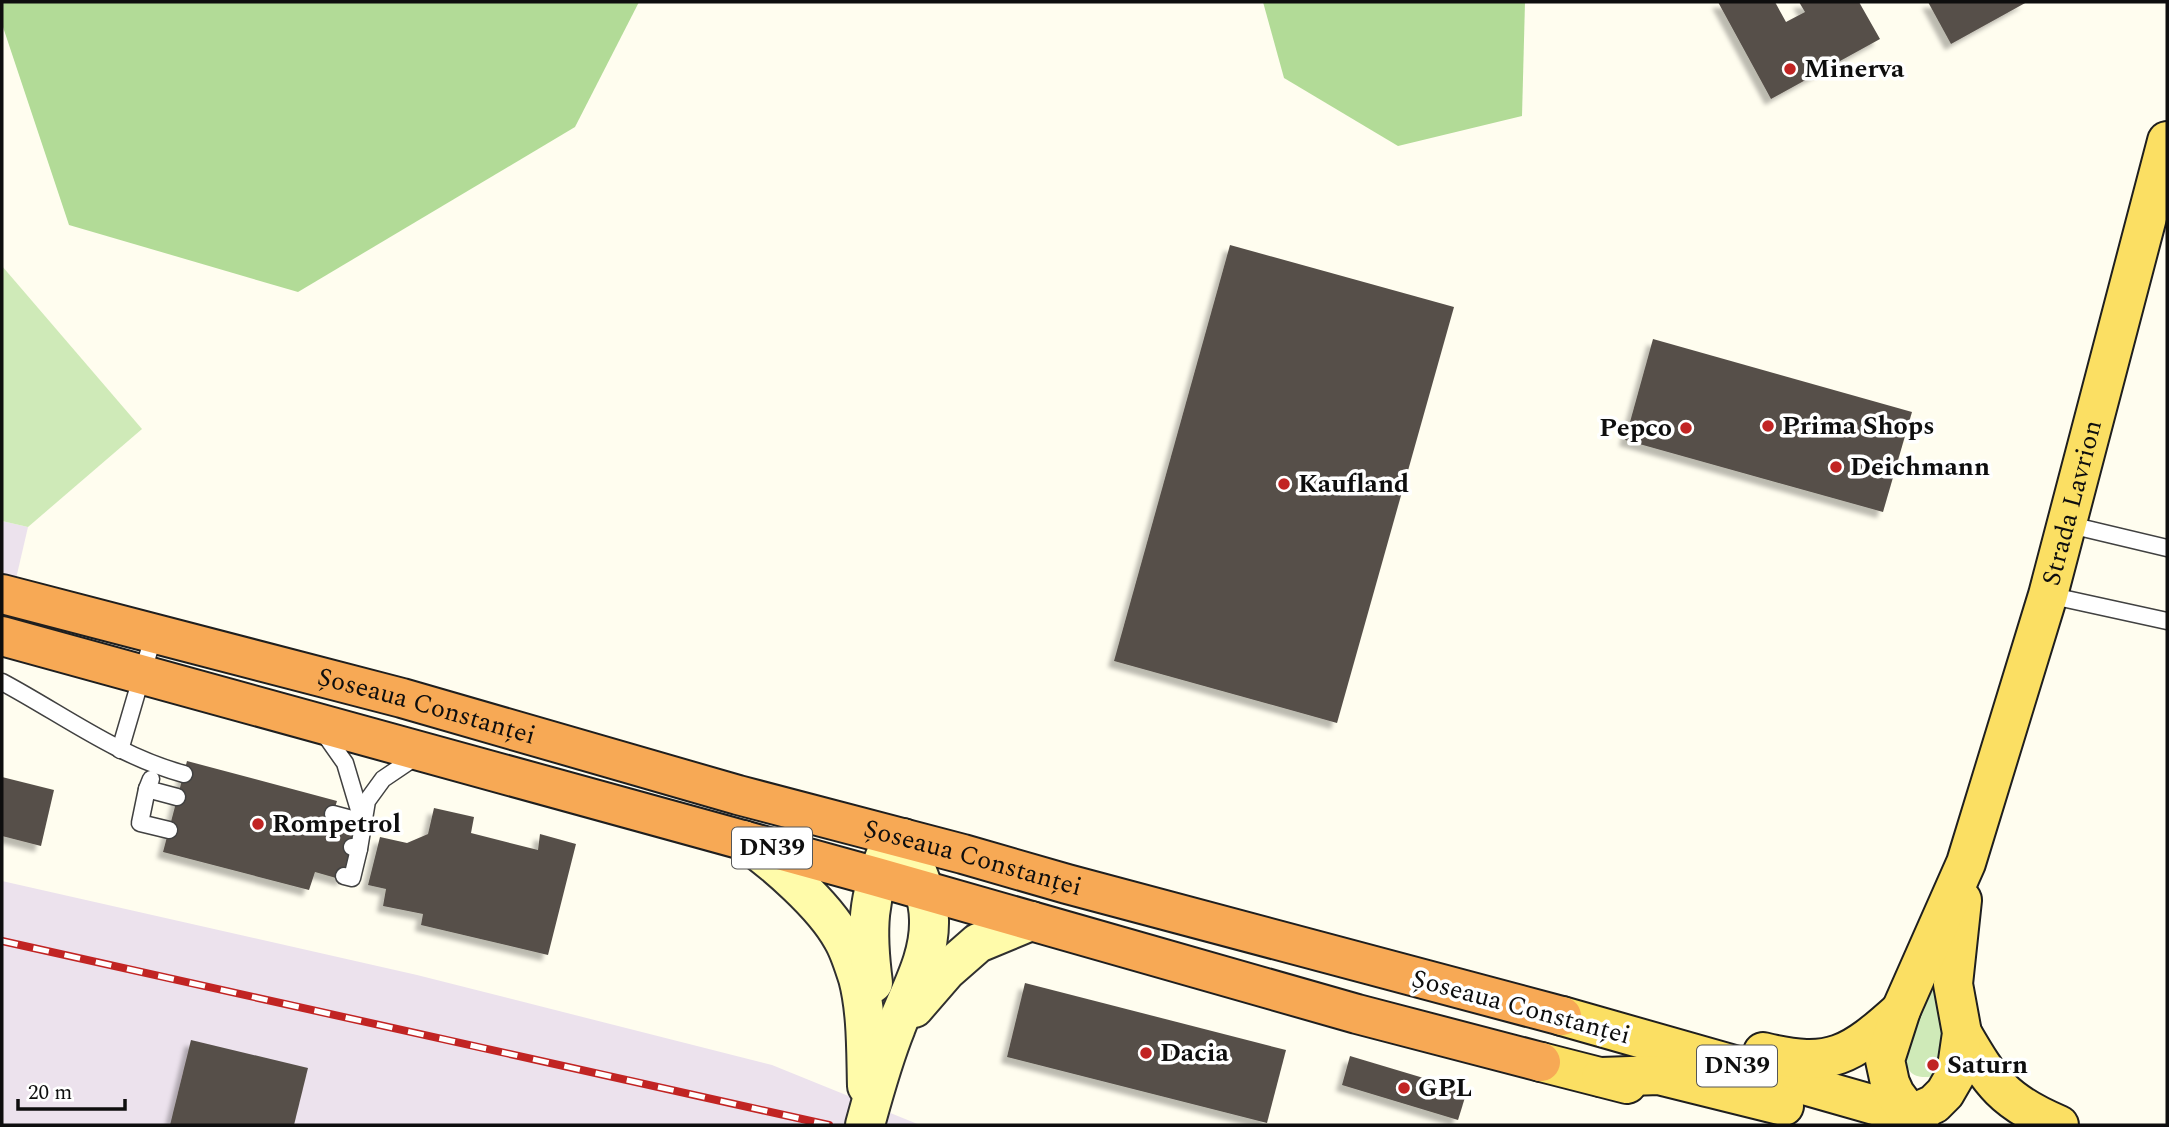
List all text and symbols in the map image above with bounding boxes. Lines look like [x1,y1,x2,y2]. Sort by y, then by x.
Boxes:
place label: Minerva [1804,49,1905,89]
marker: Minerva [1782,61,1798,77]
place label: Prima Shops [1782,406,1935,446]
place label: Pepco [1599,408,1672,448]
street label: Strada Lavrion [2031,416,2113,590]
marker: Prima Shops [1760,418,1776,434]
marker: Pepco [1678,420,1694,436]
place label: Deichmann [1850,447,1990,487]
marker: Deichmann [1828,459,1844,475]
place label: Kaufland [1298,464,1409,504]
marker: Kaufland [1276,476,1292,492]
street label: Șoseaua Constanței [313,657,540,756]
place label: Rompetrol [272,804,401,844]
street label: Șoseaua Constanței [859,809,1086,907]
marker: Rompetrol [250,816,266,832]
road number: DN39 [732,828,812,868]
street label: Șoseaua Constanței [1407,959,1635,1055]
place label: Dacia [1160,1033,1229,1073]
marker: Dacia [1138,1045,1154,1061]
place label: Saturn [1947,1045,2028,1085]
road number: DN39 [1697,1046,1777,1086]
marker: Saturn [1925,1057,1941,1073]
scale bar [18,1068,124,1112]
place label: GPL [1418,1068,1472,1108]
text: 20 m [28,1077,72,1109]
marker: GPL [1396,1080,1412,1096]

